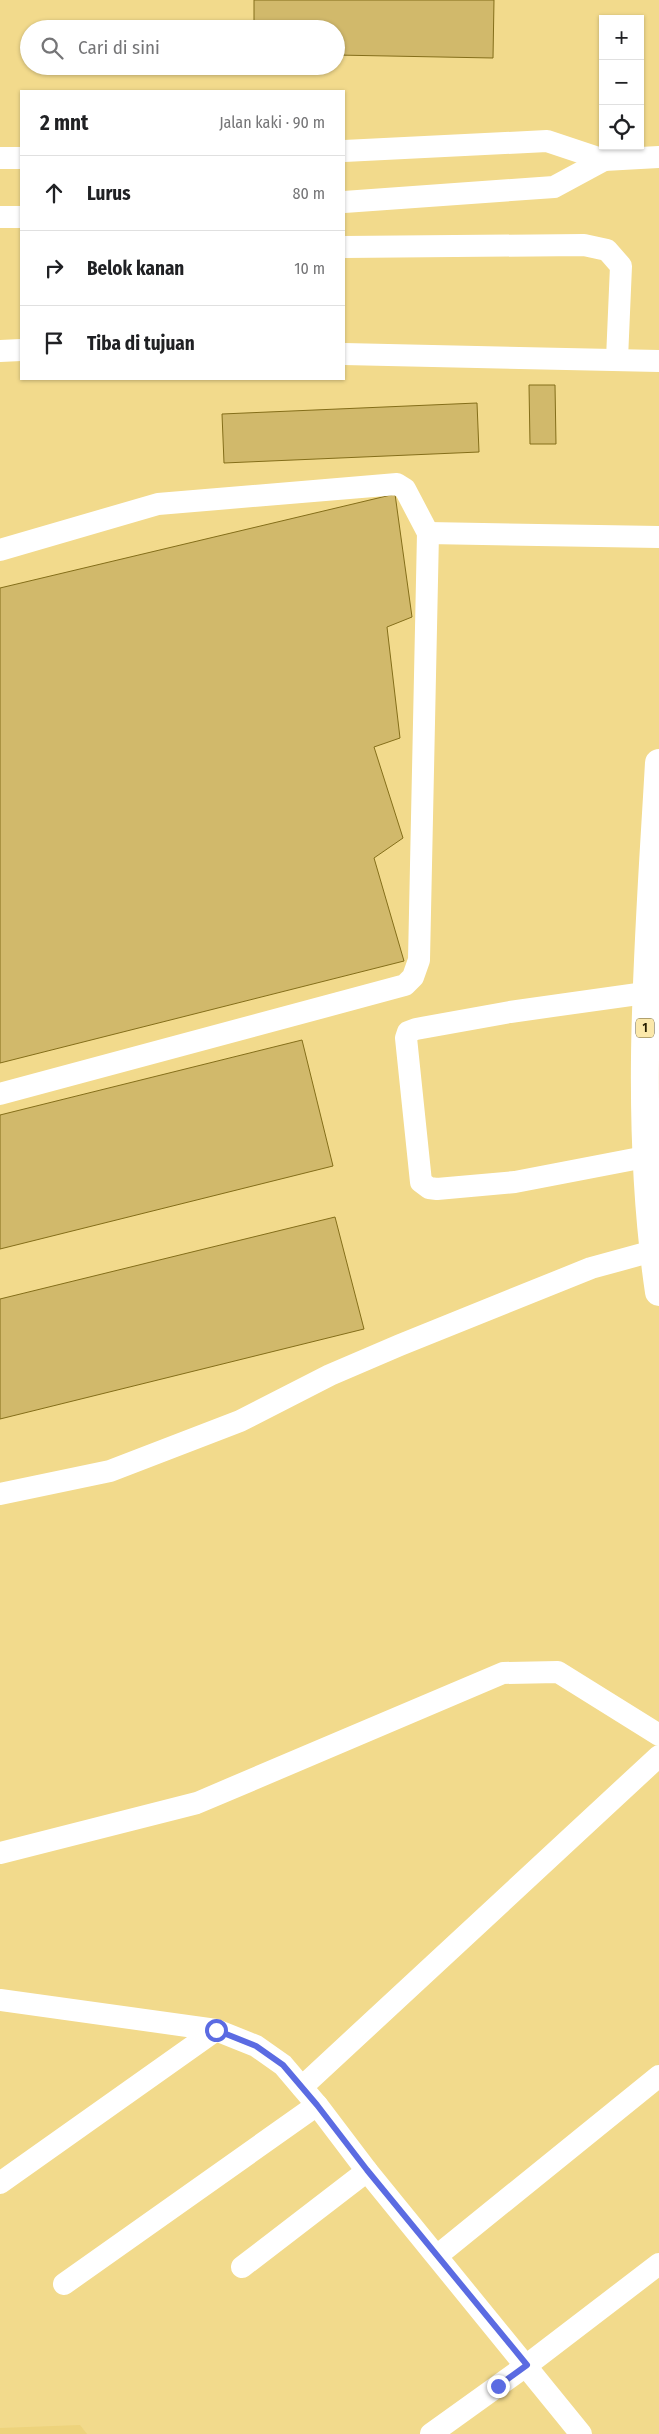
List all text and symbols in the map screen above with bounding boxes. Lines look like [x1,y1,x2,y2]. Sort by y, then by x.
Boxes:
map controls [599,15,644,150]
button: + [599,15,644,60]
search box [20,20,345,75]
icon: search [38,34,66,62]
text: Cari di sini [78,36,160,59]
button: − [599,60,644,105]
button: locate [599,105,644,150]
text: 2 mnt [40,110,89,136]
text: Jalan kaki · 90 m [219,113,325,132]
icon: ahead [40,179,68,207]
text: Lurus [87,182,131,205]
text: 80 m [293,184,325,203]
icon: right [40,254,68,282]
text: Belok kanan [87,257,184,280]
text: 10 m [294,259,325,278]
icon: arrive [40,329,68,357]
text: Tiba di tujuan [87,332,195,355]
road number: 1 [636,1018,654,1038]
route start [205,2019,228,2042]
route end [487,2375,510,2398]

